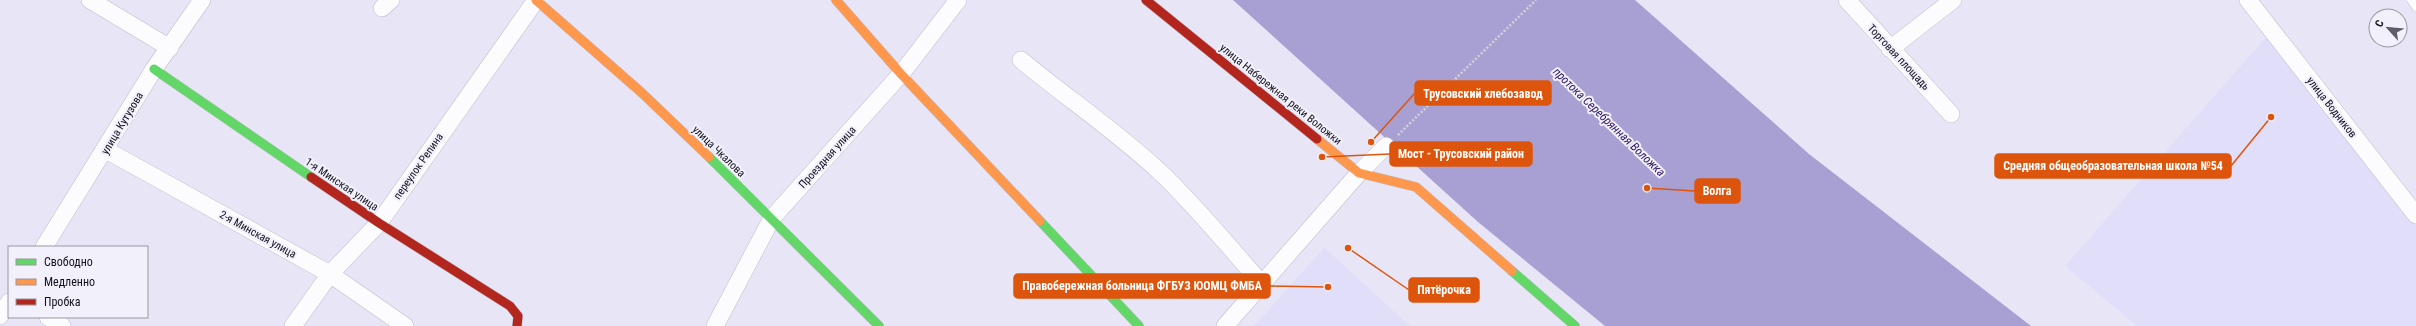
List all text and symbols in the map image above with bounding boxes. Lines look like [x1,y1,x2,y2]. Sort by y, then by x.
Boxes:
north arrow [2368,8,2408,48]
text: С [2372,18,2387,29]
street label: Торговая площадь [1865,22,1933,93]
street label: улица Набережная реки Воложки [1217,41,1344,148]
water label: протока Серебрянная Воложка [1550,65,1668,179]
street label: улица Водников [2304,74,2359,140]
callout: Трусовский хлебозавод [1415,81,1551,105]
text: Трусовский хлебозавод [1423,87,1543,101]
street label: улица Кутузова [99,90,146,157]
street label: улица Чкалова [690,123,748,180]
street label: Проездная улица [796,124,859,191]
street label: переулок Репина [391,131,446,202]
callout: Мост - Трусовский район [1390,142,1532,166]
text: Мост - Трусовский район [1398,147,1524,161]
callout: Средняя общеобразовательная школа №54 [1995,154,2231,178]
street label: 1-я Минская улица [303,155,381,214]
text: Средняя общеобразовательная школа №54 [2003,159,2223,173]
callout: Волга [1695,179,1740,203]
text: Волга [1703,184,1732,198]
street label: 2-я Минская улица [217,208,298,261]
legend [8,246,148,318]
text: Свободно [44,255,93,269]
callout: Правобережная больница ФГБУЗ ЮОМЦ ФМБА [1014,274,1270,298]
text: Медленно [44,275,95,289]
callout: Пятёрочка [1409,278,1479,302]
text: Правобережная больница ФГБУЗ ЮОМЦ ФМБА [1022,279,1263,293]
text: Пятёрочка [1417,283,1471,297]
text: Пробка [44,295,81,309]

